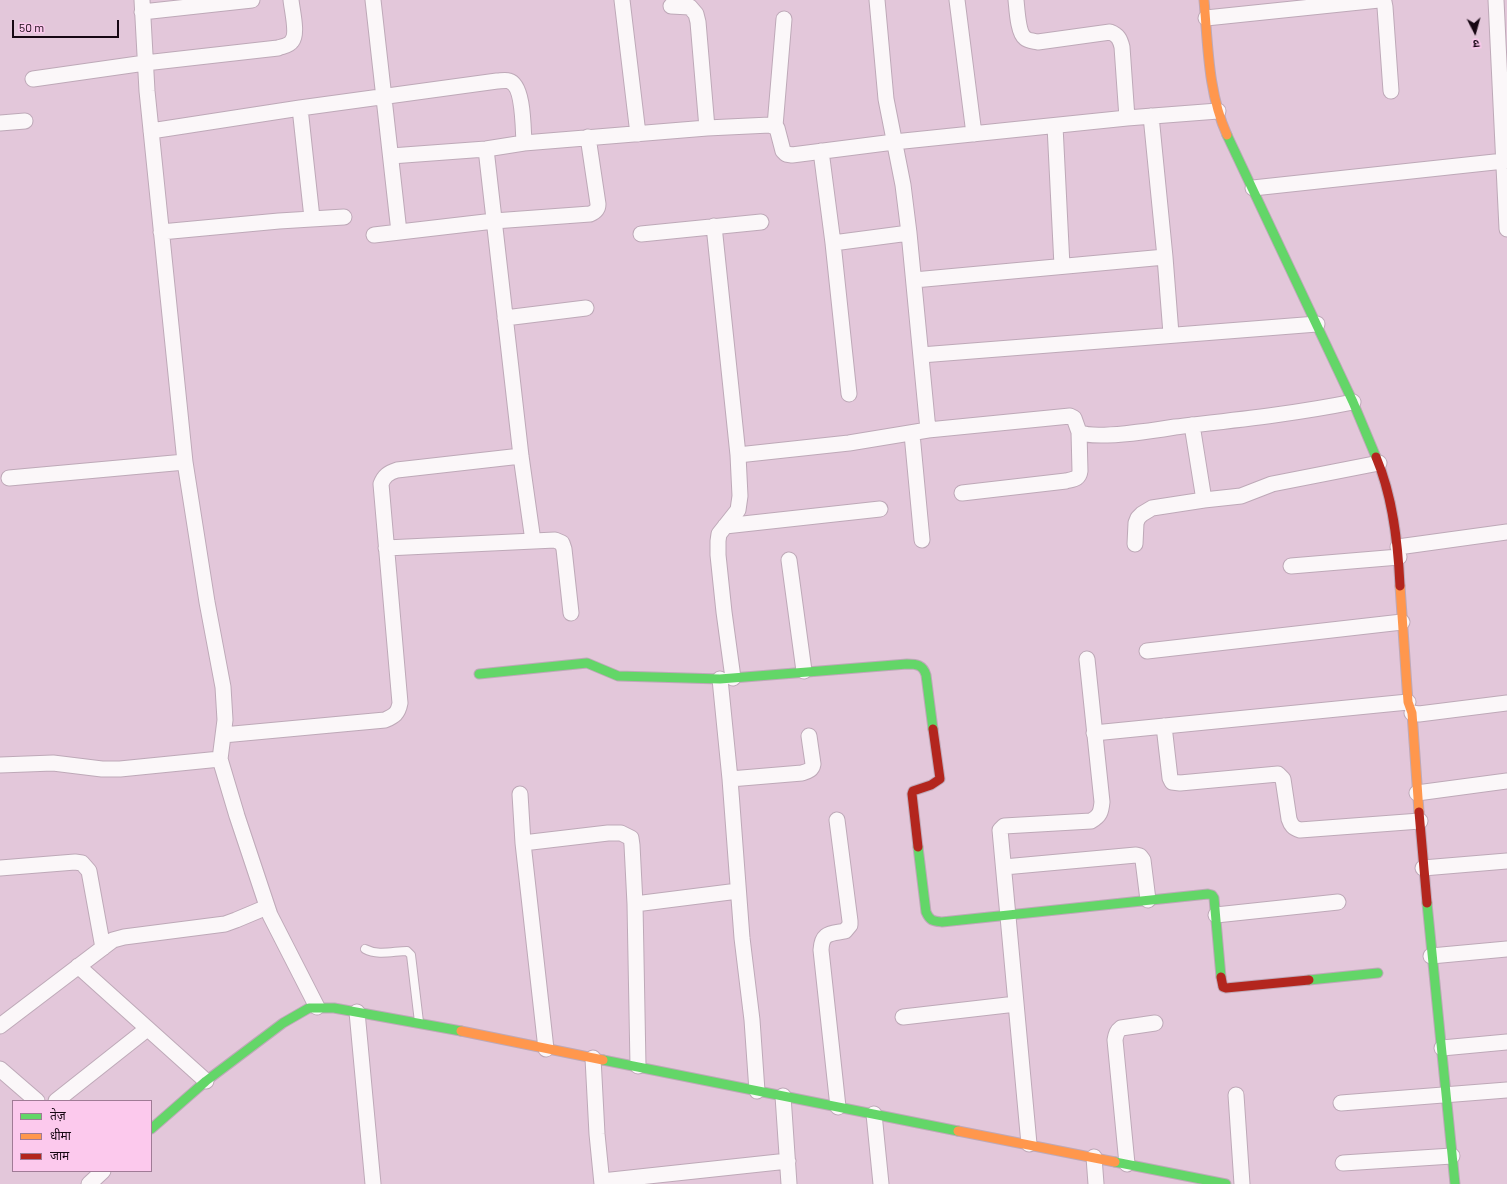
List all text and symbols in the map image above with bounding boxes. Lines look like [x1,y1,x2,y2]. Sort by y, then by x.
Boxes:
scale bar [14,12,121,38]
north arrow [1455,12,1495,52]
text: 50 m [19,20,44,34]
text: उ [1472,38,1480,51]
legend [12,1100,152,1172]
text: तेज़ [50,1108,66,1122]
text: धीमा [50,1128,71,1142]
text: जाम [50,1148,69,1162]

